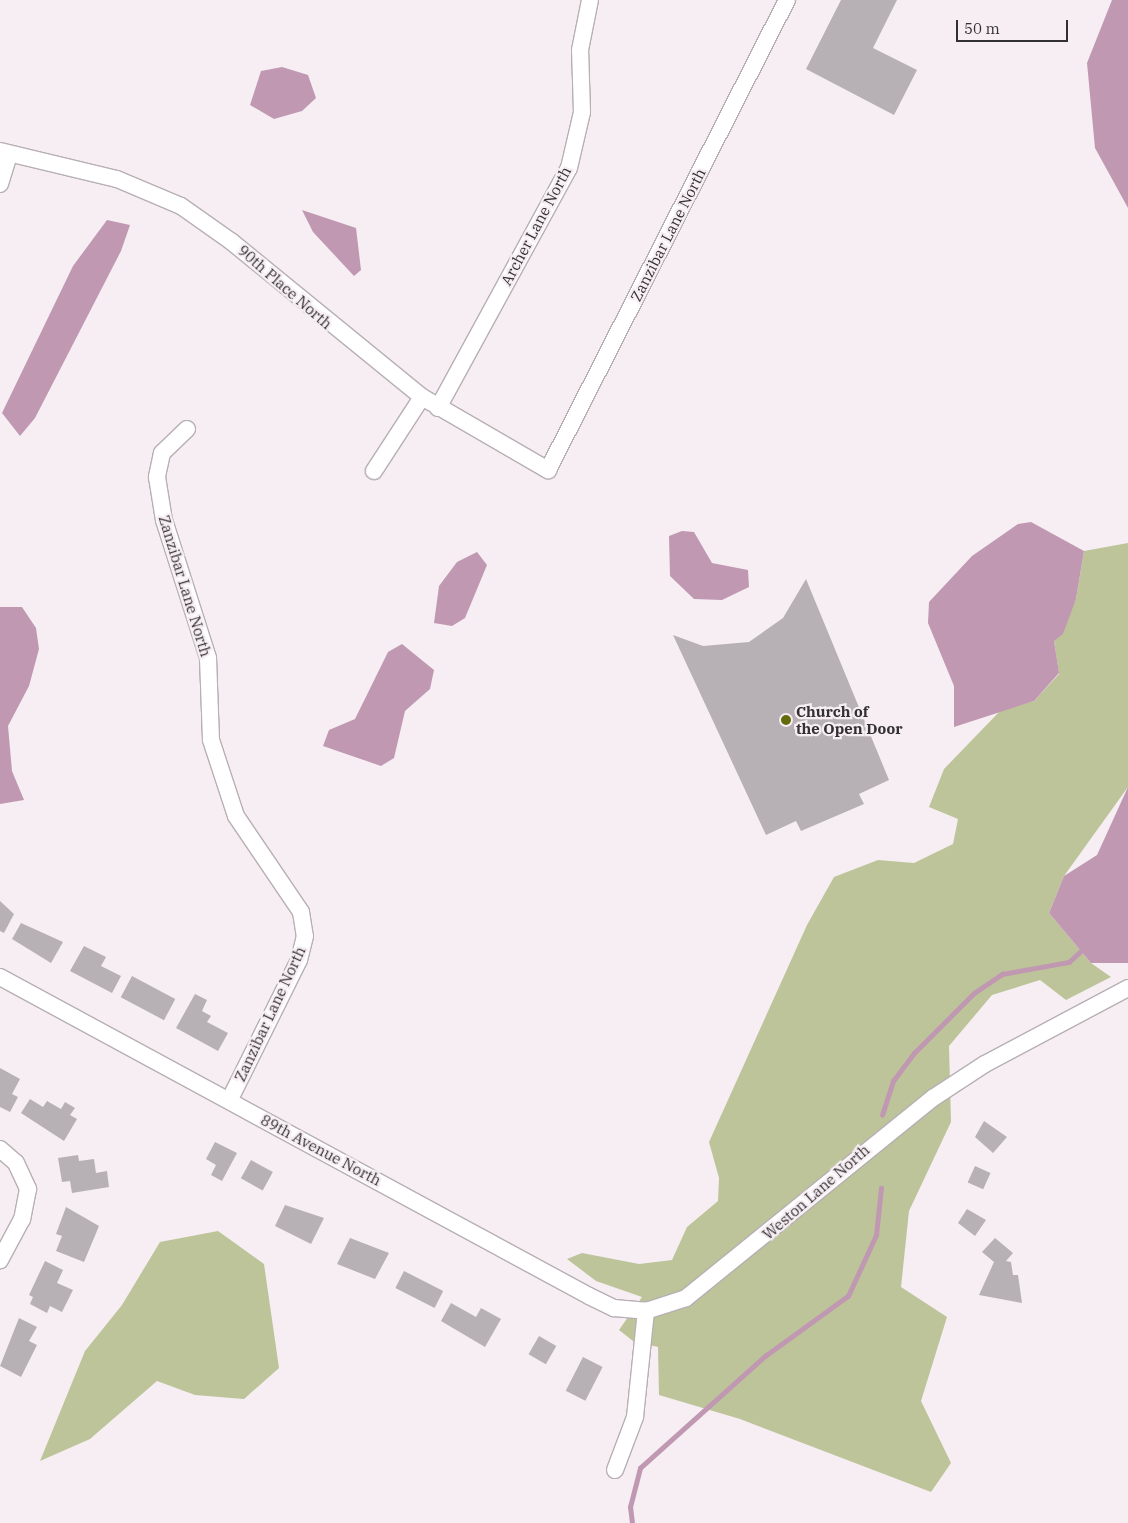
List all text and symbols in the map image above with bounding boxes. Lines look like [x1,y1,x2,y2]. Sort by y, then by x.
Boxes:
scale bar [958,10,1070,42]
text: 50 m [964,19,1000,38]
street label: Archer Lane North [497,164,575,288]
street label: Zanzibar Lane North [627,166,709,304]
street label: 90th Place North [234,241,336,333]
street label: Zanzibar Lane North [155,513,215,659]
place label: Church of the Open Door [796,702,903,737]
marker: Church of the Open Door [780,714,792,726]
street label: Zanzibar Lane North [231,944,309,1084]
street label: 89th Avenue North [258,1111,384,1189]
street label: Weston Lane North [759,1141,873,1243]

